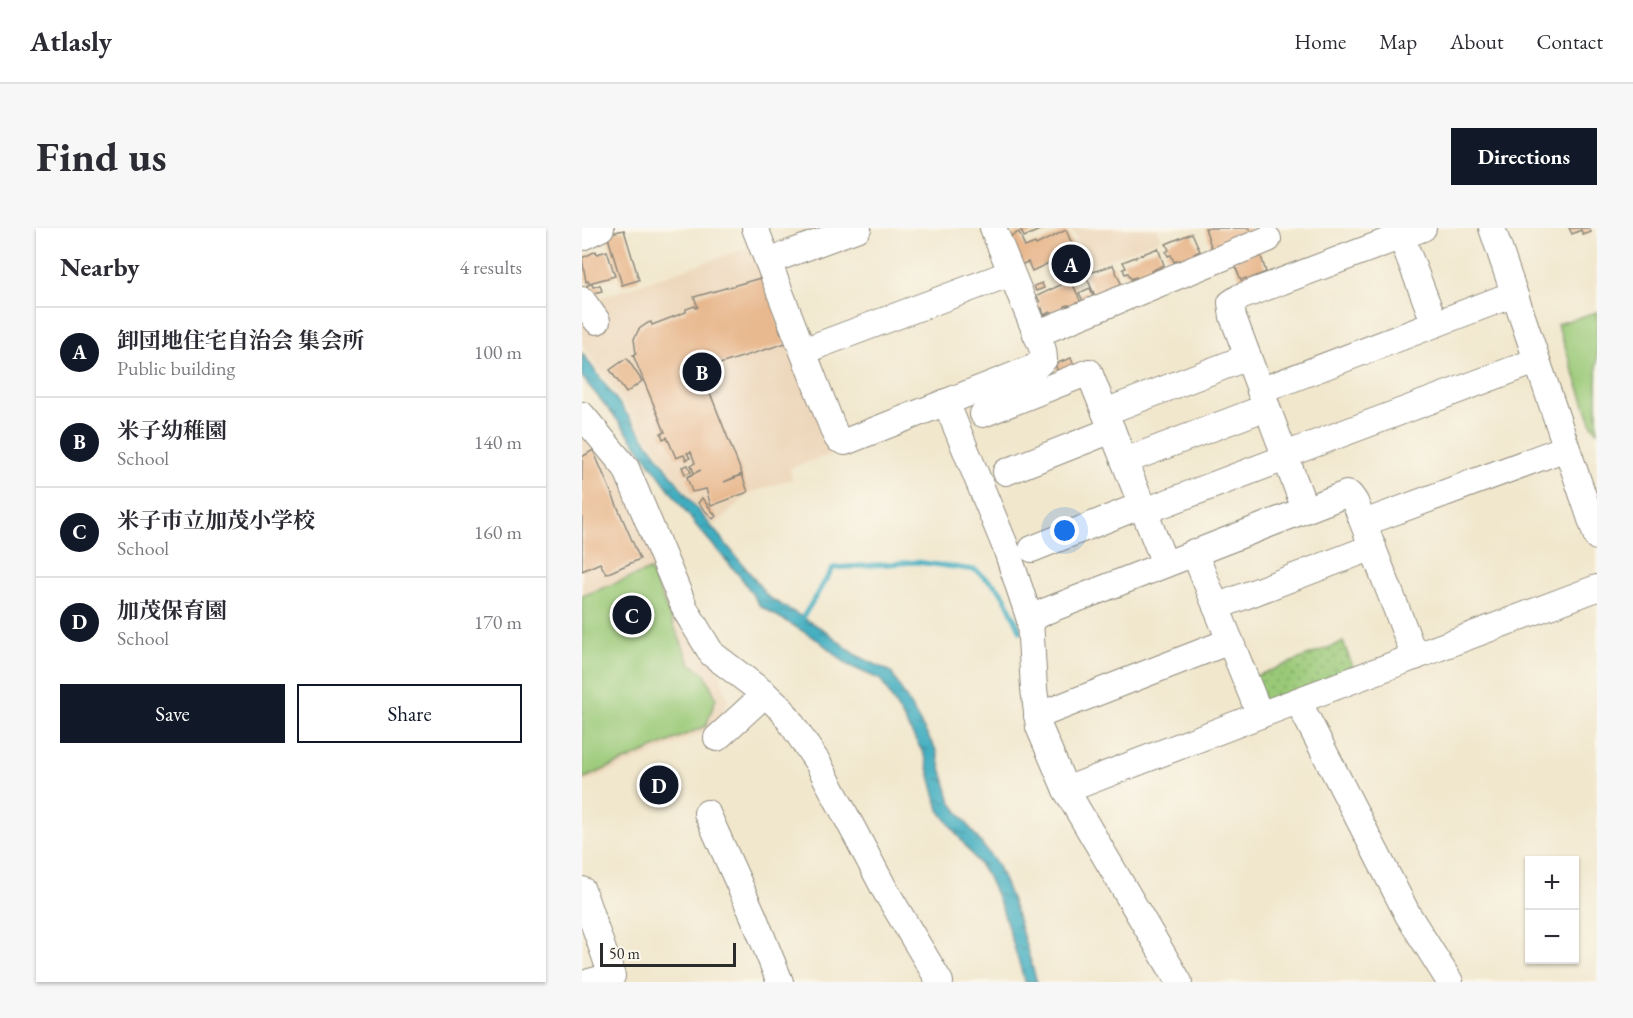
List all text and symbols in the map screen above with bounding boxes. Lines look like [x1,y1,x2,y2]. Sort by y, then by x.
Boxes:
text: Atlasly [30,23,112,59]
text: Home [1294,28,1346,55]
text: Map [1379,28,1417,55]
text: About [1450,28,1503,55]
text: Contact [1536,28,1603,55]
button: Directions [1451,128,1597,185]
text: Find us [36,129,167,184]
pin: A [1052,242,1090,286]
text: Nearby [60,250,140,284]
text: 4 results [459,254,522,280]
text: 卸団地住宅自治会 集会所 [117,326,364,355]
text: A [72,339,87,365]
text: 100 m [474,339,522,365]
pin: B [682,350,722,394]
text: Public building [117,355,235,381]
text: 米子幼稚園 [117,416,227,445]
text: B [73,429,86,455]
text: 140 m [474,429,522,455]
text: School [117,445,169,471]
text: 米子市立加茂小学校 [117,506,315,535]
your location [1050,516,1079,545]
text: C [72,519,87,545]
text: 160 m [474,519,522,545]
text: School [117,535,169,561]
pin: C [613,592,652,638]
text: 加茂保育園 [117,596,227,625]
text: D [72,609,87,635]
text: 170 m [474,609,522,635]
text: School [117,625,169,651]
button: Save [60,684,285,743]
button: Share [297,684,522,743]
pin: D [640,762,679,808]
map controls [1525,856,1579,964]
button: + [1525,856,1579,910]
button: − [1525,910,1579,964]
scale bar [600,940,736,968]
text: 50 m [609,943,640,964]

